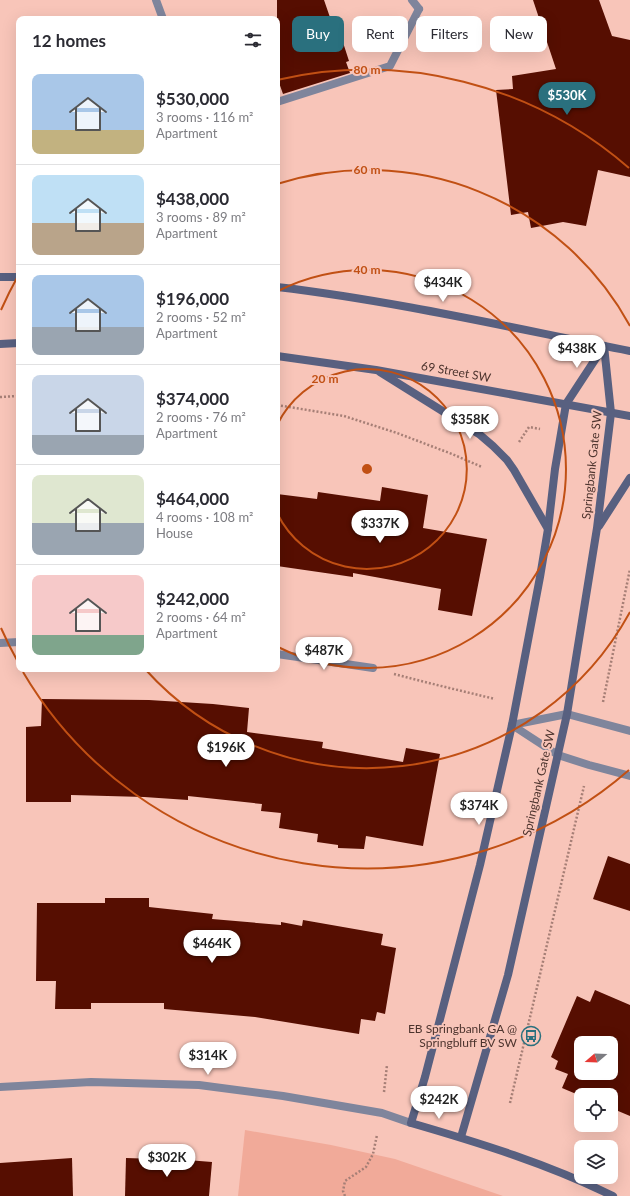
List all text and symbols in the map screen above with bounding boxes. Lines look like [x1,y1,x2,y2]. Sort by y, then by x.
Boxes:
chip: Buy [292,16,344,52]
chip: Rent [352,16,408,52]
chip: Filters [416,16,482,52]
chip: New [490,16,547,52]
icon: filters [242,29,264,51]
text: 12 homes [32,30,106,51]
text: 80 m [354,62,380,77]
pin: $530K [539,82,595,116]
text: $530K [547,87,587,103]
text: $530,000 [156,88,229,109]
icon: home [64,90,112,138]
text: 3 rooms · 116 m² [156,109,253,125]
text: Apartment [156,125,217,141]
text: 60 m [354,162,380,177]
text: $438,000 [156,188,229,209]
icon: home [64,191,112,239]
text: 3 rooms · 89 m² [156,209,246,225]
text: Apartment [156,225,217,241]
text: 40 m [354,262,380,277]
pin: $434K [415,269,471,303]
text: $434K [423,274,463,290]
text: $196,000 [156,288,229,309]
icon: home [64,291,112,339]
text: 2 rooms · 52 m² [156,309,246,325]
text: Apartment [156,325,217,341]
pin: $438K [549,335,605,369]
text: $438K [557,340,597,356]
street label: 69 Street SW [420,358,493,385]
text: 20 m [312,371,338,386]
text: $374,000 [156,388,229,409]
icon: home [64,391,112,439]
pin: $358K [442,406,498,440]
text: 2 rooms · 76 m² [156,409,246,425]
street label: Springbank Gate SW [578,409,605,520]
text: $358K [450,411,490,427]
text: Apartment [156,425,217,441]
centre of rings [360,462,374,476]
text: $464,000 [156,488,229,509]
icon: home [64,491,112,539]
text: 4 rooms · 108 m² [156,509,253,525]
pin: $337K [352,510,408,544]
text: $337K [360,515,400,531]
text: House [156,525,193,541]
text: $242,000 [156,588,229,609]
icon: home [64,591,112,639]
text: 2 rooms · 64 m² [156,609,246,625]
text: Apartment [156,625,217,641]
pin: $487K [296,637,352,671]
text: $487K [304,642,344,658]
street label: Springbank Gate SW [519,728,558,838]
pin: $196K [198,734,254,768]
text: $196K [206,739,246,755]
pin: $374K [451,792,507,826]
text: $374K [459,797,499,813]
pin: $464K [184,930,240,964]
text: $464K [192,935,232,951]
place label: EB Springbank GA @ Springbluff BV SW [408,1021,518,1050]
bus stop icon: EB Springbank GA @ Springbluff BV SW [520,1025,542,1047]
north arrow [574,1036,618,1080]
map controls [574,1036,618,1184]
pin: $314K [180,1042,236,1076]
text: $314K [188,1047,228,1063]
pin: $242K [411,1086,467,1120]
button: locate [574,1088,618,1132]
text: $242K [419,1091,459,1107]
button: layers [574,1140,618,1184]
pin: $302K [139,1144,195,1178]
text: $302K [147,1149,187,1165]

